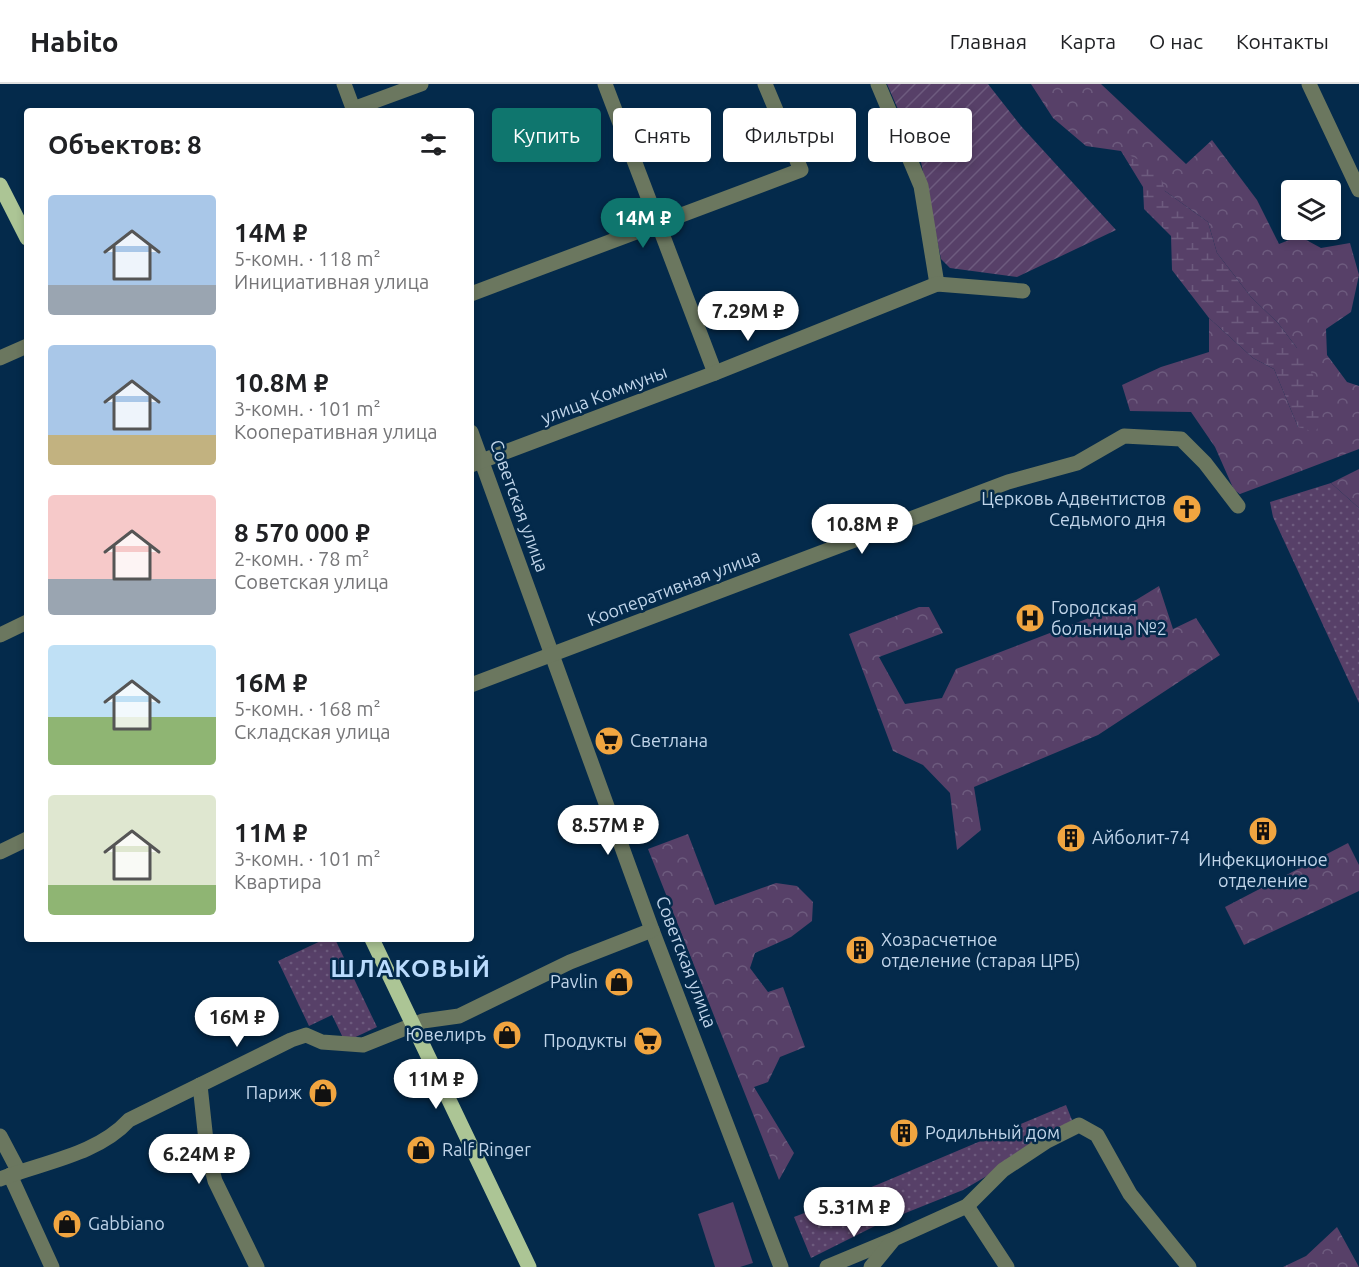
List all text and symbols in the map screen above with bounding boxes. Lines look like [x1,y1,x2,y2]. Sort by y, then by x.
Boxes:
text: Habito [30,26,119,57]
text: Главная [950,29,1027,53]
text: Карта [1060,29,1116,53]
text: О нас [1149,29,1203,53]
text: Контакты [1236,29,1329,53]
chip: Купить [492,108,601,162]
chip: Снять [613,108,711,162]
chip: Фильтры [723,108,856,162]
chip: Новое [868,108,972,162]
icon: filters [417,128,450,161]
text: Объектов: 8 [48,130,202,159]
map controls [1281,180,1341,240]
button: layers [1281,180,1341,240]
pin: 14M ₽ [601,198,685,249]
text: 14M ₽ [615,206,671,229]
text: 14M ₽ [234,218,307,247]
icon: home [96,219,168,291]
text: 5-комн. · 118 m² [234,247,381,270]
text: Инициативная улица [234,270,429,293]
pin: 7.29M ₽ [693,291,803,342]
text: 7.29M ₽ [712,299,784,322]
street label: улица Коммуны [538,361,670,427]
text: 10.8M ₽ [234,368,328,397]
icon: home [96,369,168,441]
text: 3-комн. · 101 m² [234,397,381,420]
text: Кооперативная улица [234,420,438,443]
street label: Советская улица [487,437,553,575]
place label: Церковь Адвентистов Седьмого дня [981,488,1166,529]
church icon: Церковь Адвентистов Седьмого дня [1171,493,1203,525]
pin: 10.8M ₽ [807,504,917,555]
text: 10.8M ₽ [826,512,898,535]
text: 8 570 000 ₽ [234,518,370,547]
icon: home [96,519,168,591]
street label: Кооперативная улица [585,545,763,629]
text: 2-комн. · 78 m² [234,547,369,570]
text: Советская улица [234,570,389,593]
place label: Городская больница №2 [1051,597,1167,638]
hospital icon: Городская больница №2 [1014,602,1046,634]
text: 16M ₽ [234,668,307,697]
icon: home [96,669,168,741]
text: 5-комн. · 168 m² [234,697,381,720]
text: Складская улица [234,720,391,743]
supermarket icon: Светлана [593,725,625,757]
place label: Светлана [630,730,708,750]
pin: 8.57M ₽ [553,805,663,856]
text: 8.57M ₽ [572,813,644,836]
building icon: Инфекционное отделение [1247,815,1279,847]
text: 11M ₽ [234,818,307,847]
icon: home [96,819,168,891]
building icon: Айболит-74 [1055,822,1087,854]
place label: Айболит-74 [1092,827,1190,847]
text: 3-комн. · 101 m² [234,847,381,870]
place label: Инфекционное отделение [1198,849,1328,890]
text: Квартира [234,870,322,893]
street label: Советская улица [653,893,721,1030]
place label: Хозрасчетное отделение (старая ЦРБ) [881,929,1080,971]
building icon: Хозрасчетное отделение (старая ЦРБ) [844,934,876,966]
district label: ШЛАКОВЫЙ [331,955,491,982]
shop icon: Pavlin [603,966,635,998]
place label: Pavlin [550,971,598,991]
pin: 16M ₽ [195,997,279,1048]
text: 16M ₽ [209,1005,265,1028]
shop icon: Ювелиръ [491,1019,523,1051]
place label: Ювелиръ [406,1024,486,1044]
supermarket icon: Продукты [632,1025,664,1057]
place label: Продукты [543,1030,627,1050]
pin: 11M ₽ [394,1059,478,1110]
text: 11M ₽ [408,1067,464,1090]
shop icon: Париж [307,1077,339,1109]
place label: Париж [246,1082,303,1102]
building icon: Родильный дом [888,1117,920,1149]
place label: Родильный дом [925,1122,1060,1142]
pin: 6.24M ₽ [144,1134,254,1185]
shop icon: Ralf Ringer [405,1134,437,1166]
place label: Ralf Ringer [442,1139,531,1159]
text: 6.24M ₽ [163,1142,235,1165]
pin: 5.31M ₽ [799,1187,909,1238]
text: 5.31M ₽ [818,1195,890,1218]
shop icon: Gabbiano [51,1208,83,1240]
place label: Gabbiano [88,1213,165,1233]

